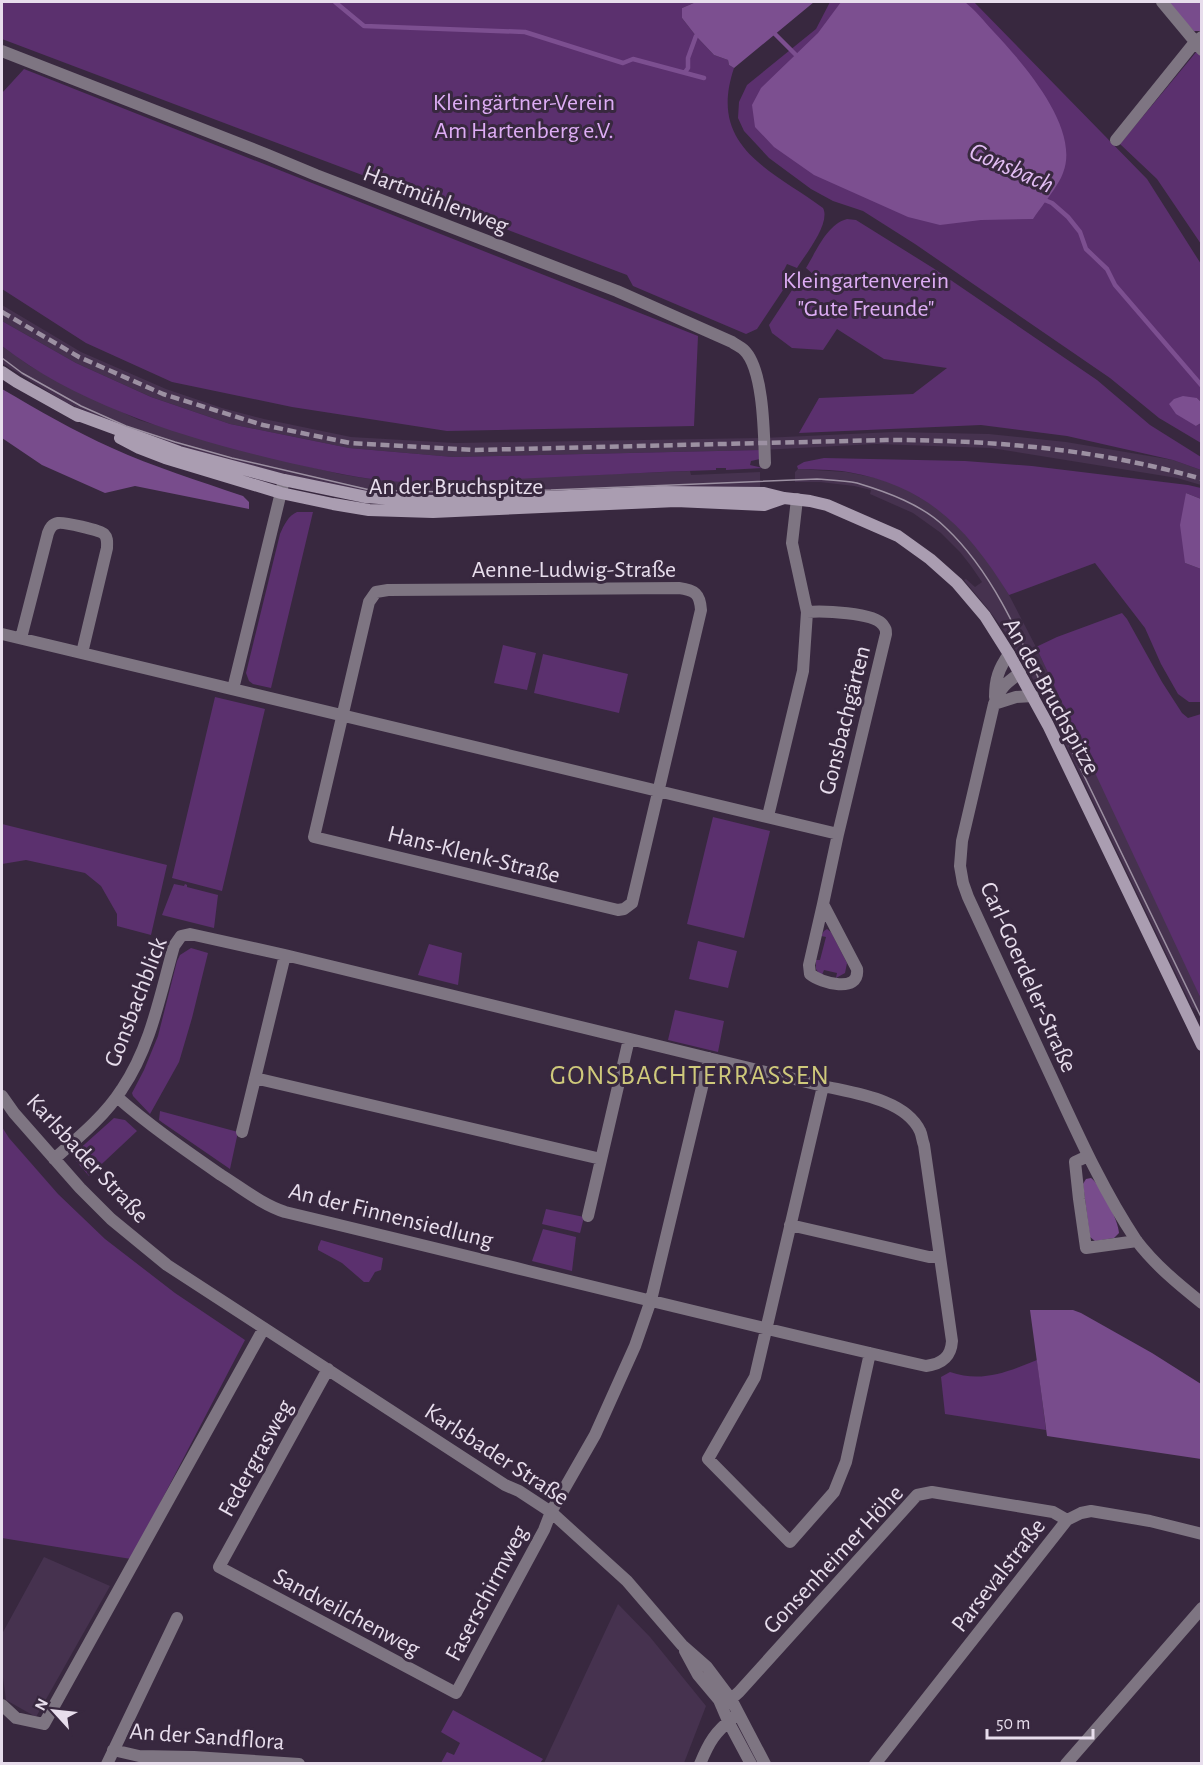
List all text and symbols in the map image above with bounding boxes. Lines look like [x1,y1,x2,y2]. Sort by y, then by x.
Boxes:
park label: Kleingärtner-Verein Am Hartenberg e.V. [433,91,615,143]
water label: Gonsbach [966,138,1058,198]
street label: Hartmühlenweg [360,161,512,239]
park label: Kleingartenverein "Gute Freunde" [783,269,949,321]
street label: An der Bruchspitze [369,475,543,499]
street label: Aenne-Ludwig-Straße [472,558,676,582]
street label: An der Bruchspitze [998,614,1104,779]
street label: Gonsbachgärten [815,643,875,797]
street label: Hans-Klenk-Straße [385,822,562,888]
street label: Carl-Goerdeler-Straße [975,879,1081,1076]
street label: Gonsbachblick [100,934,172,1070]
district label: GONSBACHTERRASSEN [550,1062,830,1089]
street label: Karlsbader Straße [22,1089,153,1228]
street label: An der Finnensiedlung [286,1179,496,1253]
street label: Federgrasweg [214,1396,298,1521]
street label: Karlsbader Straße [420,1399,573,1510]
street label: Gonsenheimer Höhe [759,1481,908,1638]
street label: Parsevalstraße [947,1514,1050,1637]
street label: Faserschirmweg [441,1521,533,1665]
street label: Sandveilchenweg [269,1564,424,1662]
north arrow [24,1681,84,1741]
text: N [32,1696,51,1713]
scale bar [987,1702,1094,1740]
text: 50 m [996,1715,1030,1733]
street label: An der Sandflora [129,1720,285,1754]

